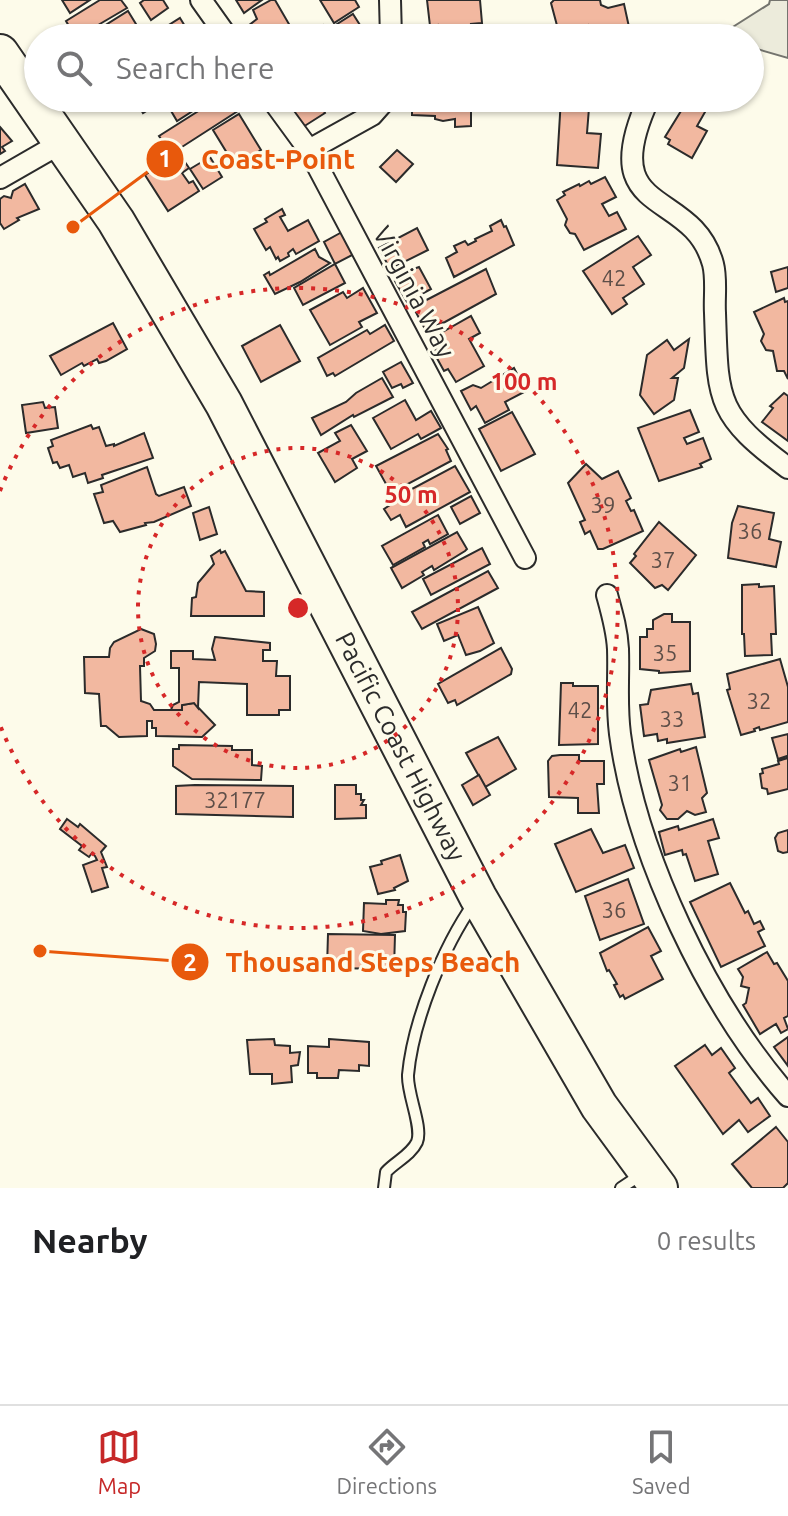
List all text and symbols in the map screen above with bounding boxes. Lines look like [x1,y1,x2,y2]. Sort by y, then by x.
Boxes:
search box [24,24,764,112]
icon: search [52,46,96,90]
text: Search here [116,51,275,85]
callout: Coast-Point [145,133,371,185]
text: Coast-Point [201,143,355,174]
text: 1 [158,145,172,172]
street label: Virginia Way [368,221,461,362]
house number: 42 [602,265,626,290]
text: 100 m [491,368,557,395]
text: 50 m [384,481,438,508]
house number: 39 [591,492,615,517]
house number: 36 [738,518,762,543]
house number: 37 [651,547,675,572]
centre of rings [284,594,312,622]
street label: Pacific Coast Highway [330,627,472,866]
house number: 35 [653,640,677,665]
house number: 32 [747,688,771,713]
house number: 42 [568,697,592,722]
house number: 33 [660,706,684,731]
house number: 31 [668,770,692,795]
house number: 32177 [204,787,266,812]
house number: 36 [602,897,626,922]
callout: Thousand Steps Beach [170,936,537,988]
text: Thousand Steps Beach [226,946,520,977]
text: 2 [183,949,197,976]
text: Nearby [32,1221,147,1259]
text: 0 results [657,1226,756,1255]
tab: Map [97,1425,141,1498]
tab: Directions [336,1425,437,1498]
tab: Saved [632,1425,691,1498]

